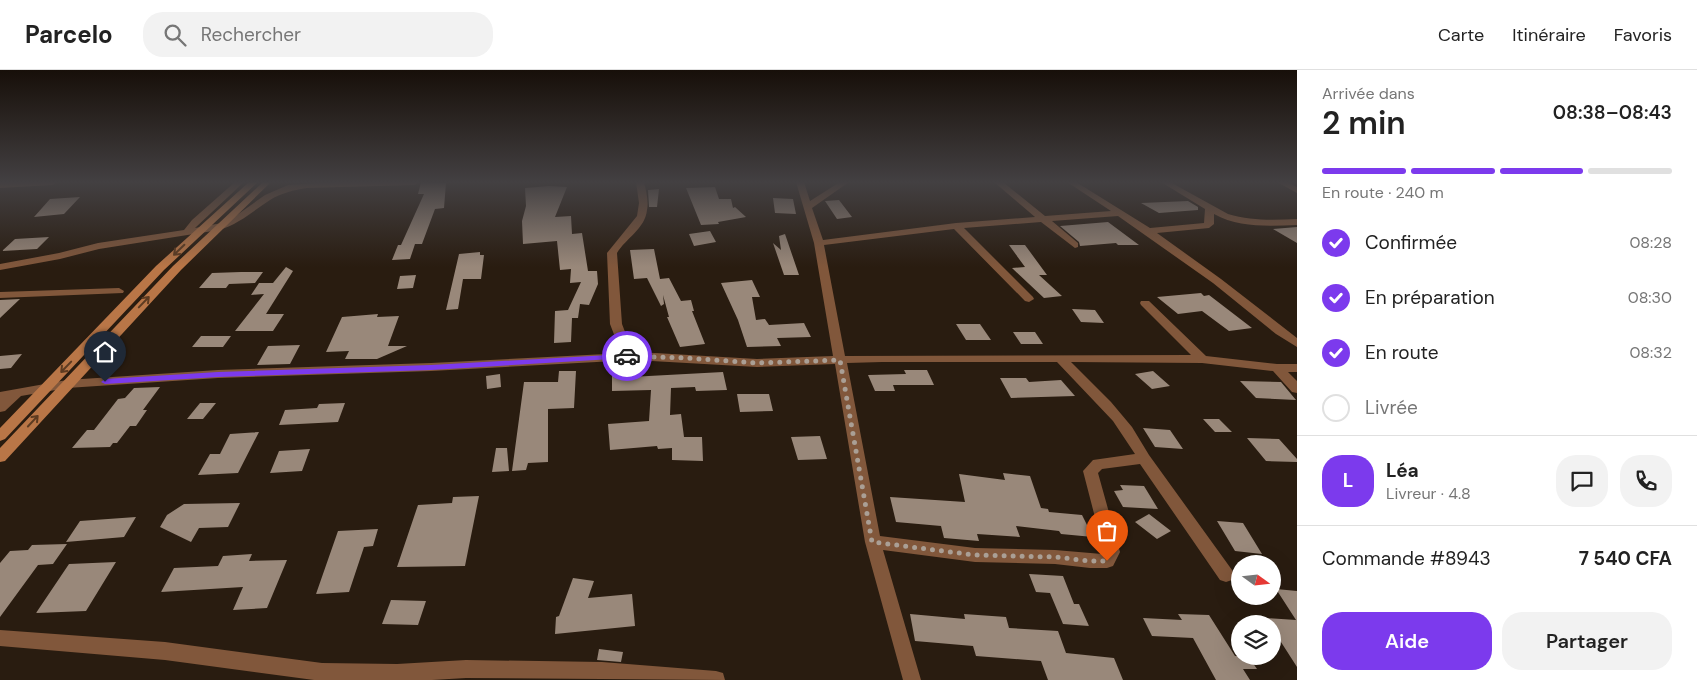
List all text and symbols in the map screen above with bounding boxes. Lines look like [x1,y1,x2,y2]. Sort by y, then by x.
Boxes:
search box [143,12,493,57]
text: Parcelo [25,19,113,50]
icon: search [161,21,189,49]
text: Rechercher [201,22,301,47]
text: Carte [1438,23,1484,47]
text: Itinéraire [1512,23,1586,47]
text: Favoris [1614,23,1672,47]
text: Arrivée dans [1322,83,1415,104]
text: 08:38–08:43 [1553,100,1672,125]
text: 2 min [1322,102,1406,144]
text: En route · 240 m [1322,182,1444,203]
icon: check [1322,229,1350,257]
text: Confirmée [1365,230,1457,255]
text: 08:28 [1629,232,1672,253]
one-way arrow [173,244,185,256]
icon: check [1322,284,1350,312]
text: En préparation [1365,285,1495,310]
text: 08:30 [1628,287,1672,308]
one-way arrow [138,296,150,308]
pin [84,331,126,382]
courier [602,331,652,381]
icon: home [91,338,119,366]
icon: check [1322,339,1350,367]
text: En route [1365,340,1439,365]
icon: car [613,342,641,370]
text: 08:32 [1629,342,1672,363]
one-way arrow [60,360,72,373]
text: Livrée [1365,395,1418,420]
one-way arrow [27,414,39,427]
button: chat [1556,455,1608,507]
button: phone [1620,455,1672,507]
text: Léa [1386,458,1419,483]
text: L [1343,468,1353,493]
text: Livreur · 4.8 [1386,483,1471,504]
pin [1086,510,1128,561]
icon: bag [1093,517,1121,545]
text: Commande #8943 [1322,546,1491,571]
text: 7 540 CFA [1579,546,1672,571]
north arrow [1231,555,1281,605]
map controls [1231,555,1281,665]
button: Aide [1322,612,1492,670]
button: Partager [1502,612,1672,670]
button: layers [1231,615,1281,665]

